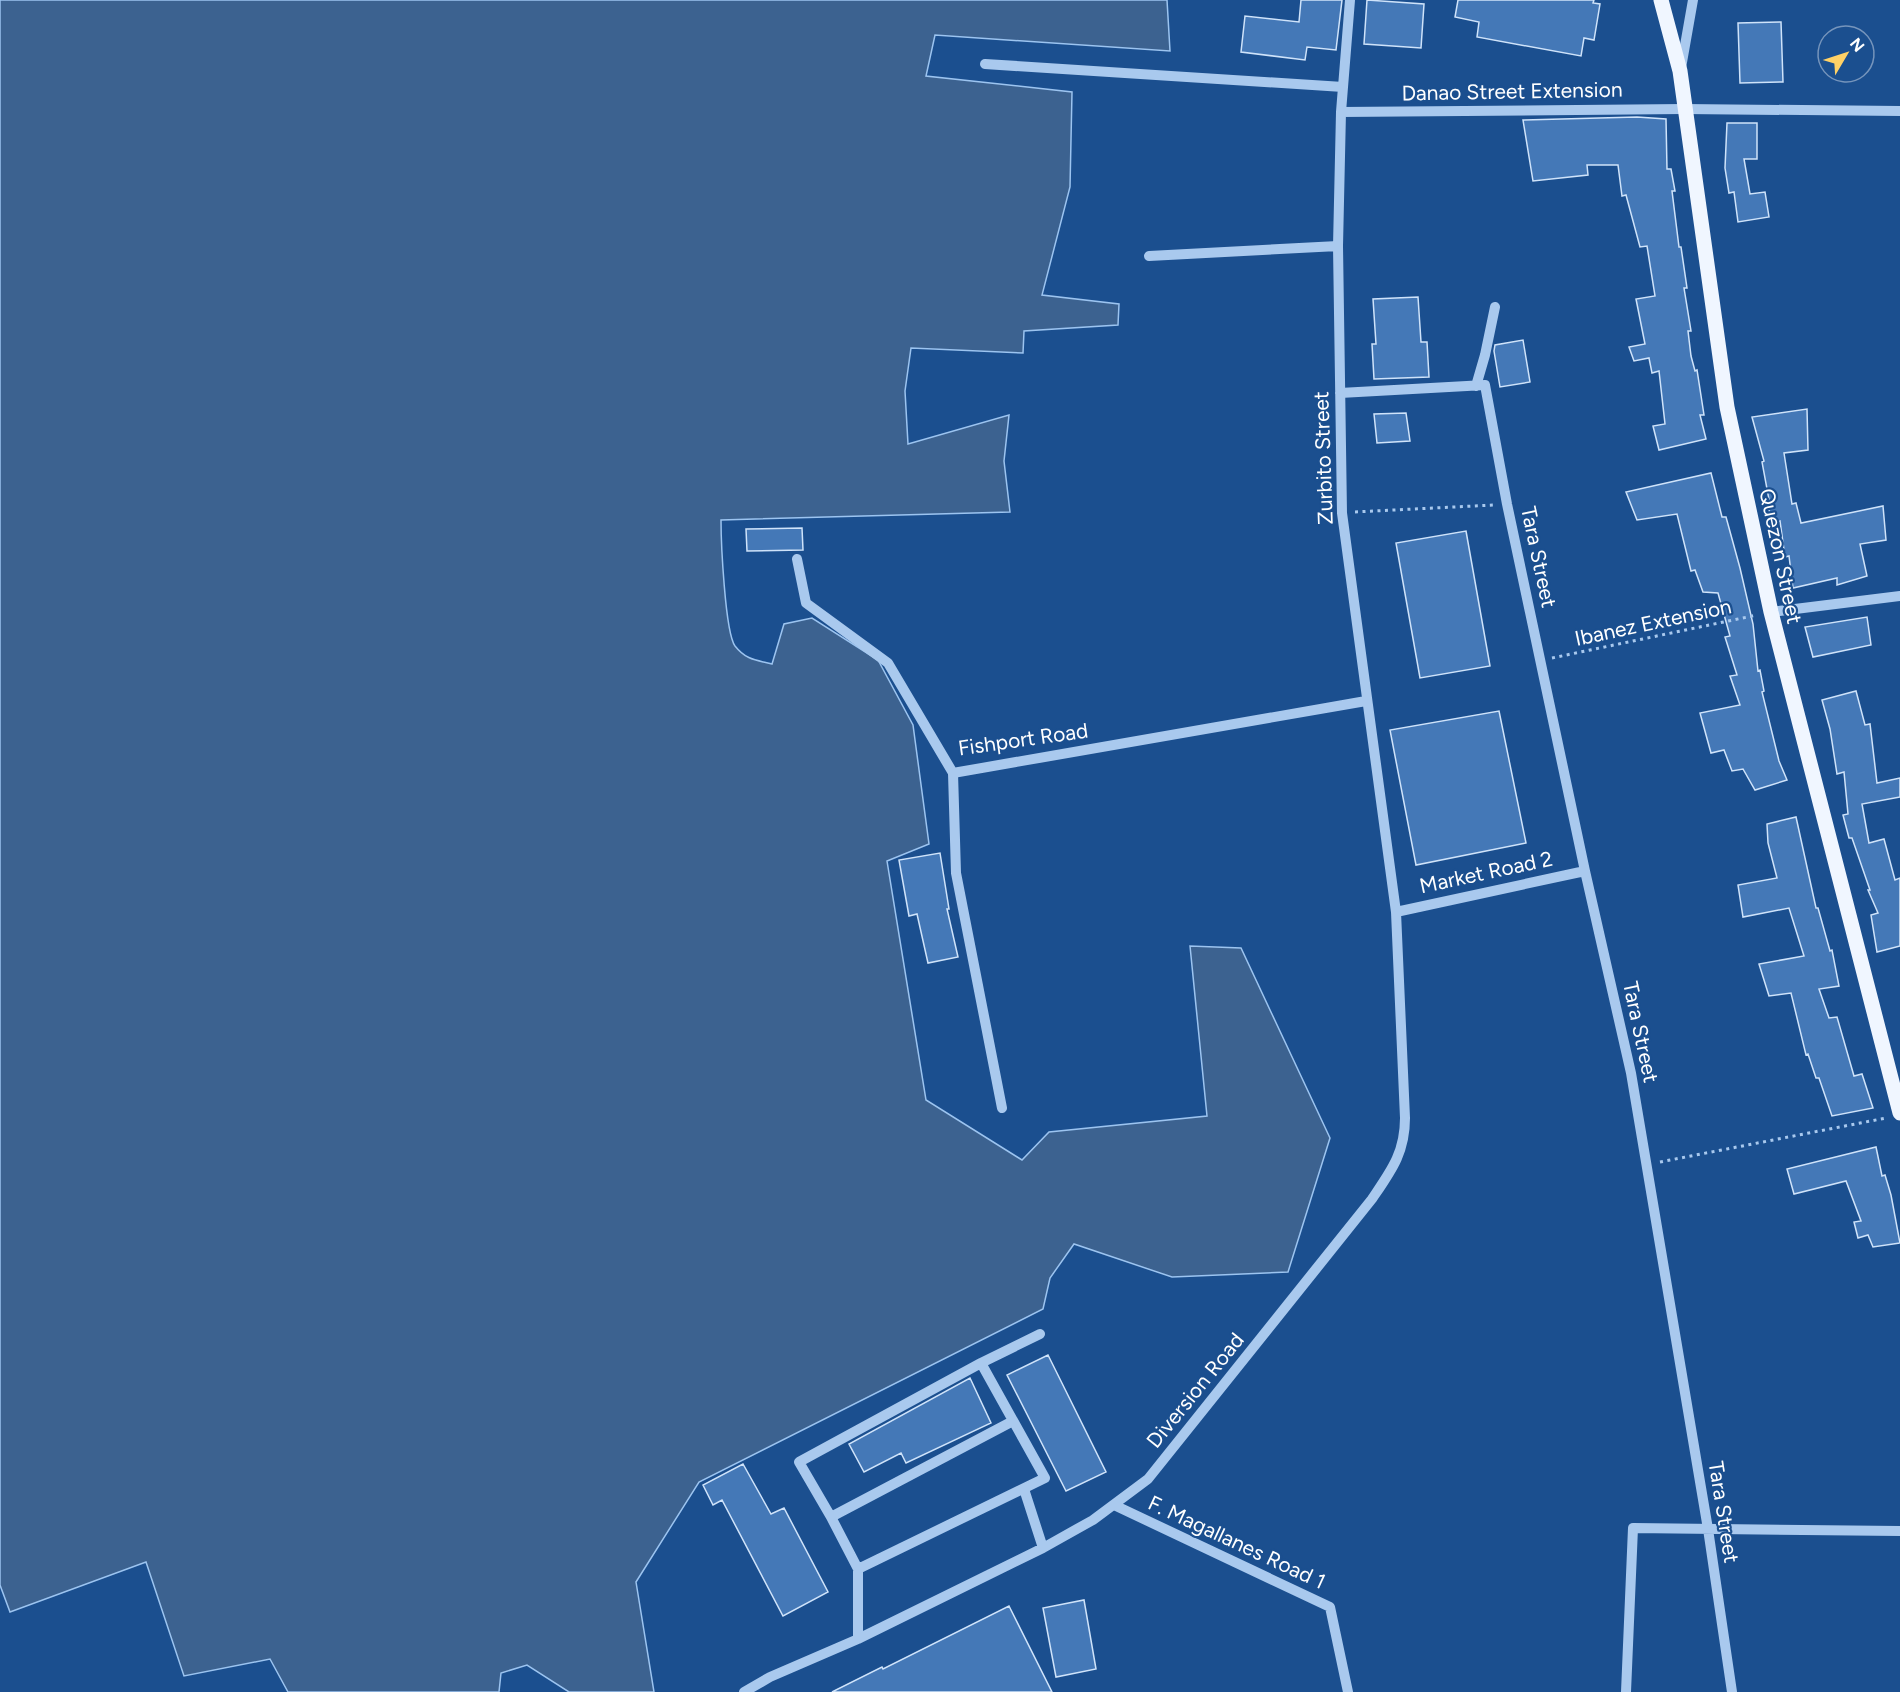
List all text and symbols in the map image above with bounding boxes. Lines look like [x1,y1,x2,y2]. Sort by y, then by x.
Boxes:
north arrow [1816,24,1876,84]
text: N [1846,34,1869,56]
street label: Danao Street Extension [1401,77,1623,105]
street label: Zurbito Street [1308,391,1338,525]
street label: Quezon Street [1754,486,1808,626]
street label: Tara Street [1516,504,1562,610]
street label: Ibanez Extension [1572,593,1734,651]
street label: Fishport Road [956,718,1090,760]
street label: Market Road 2 [1417,846,1555,898]
street label: Tara Street [1618,979,1664,1085]
street label: Diversion Road [1141,1327,1249,1453]
street label: Tara Street [1704,1459,1744,1565]
street label: F. Magallanes Road 1 [1144,1490,1330,1594]

